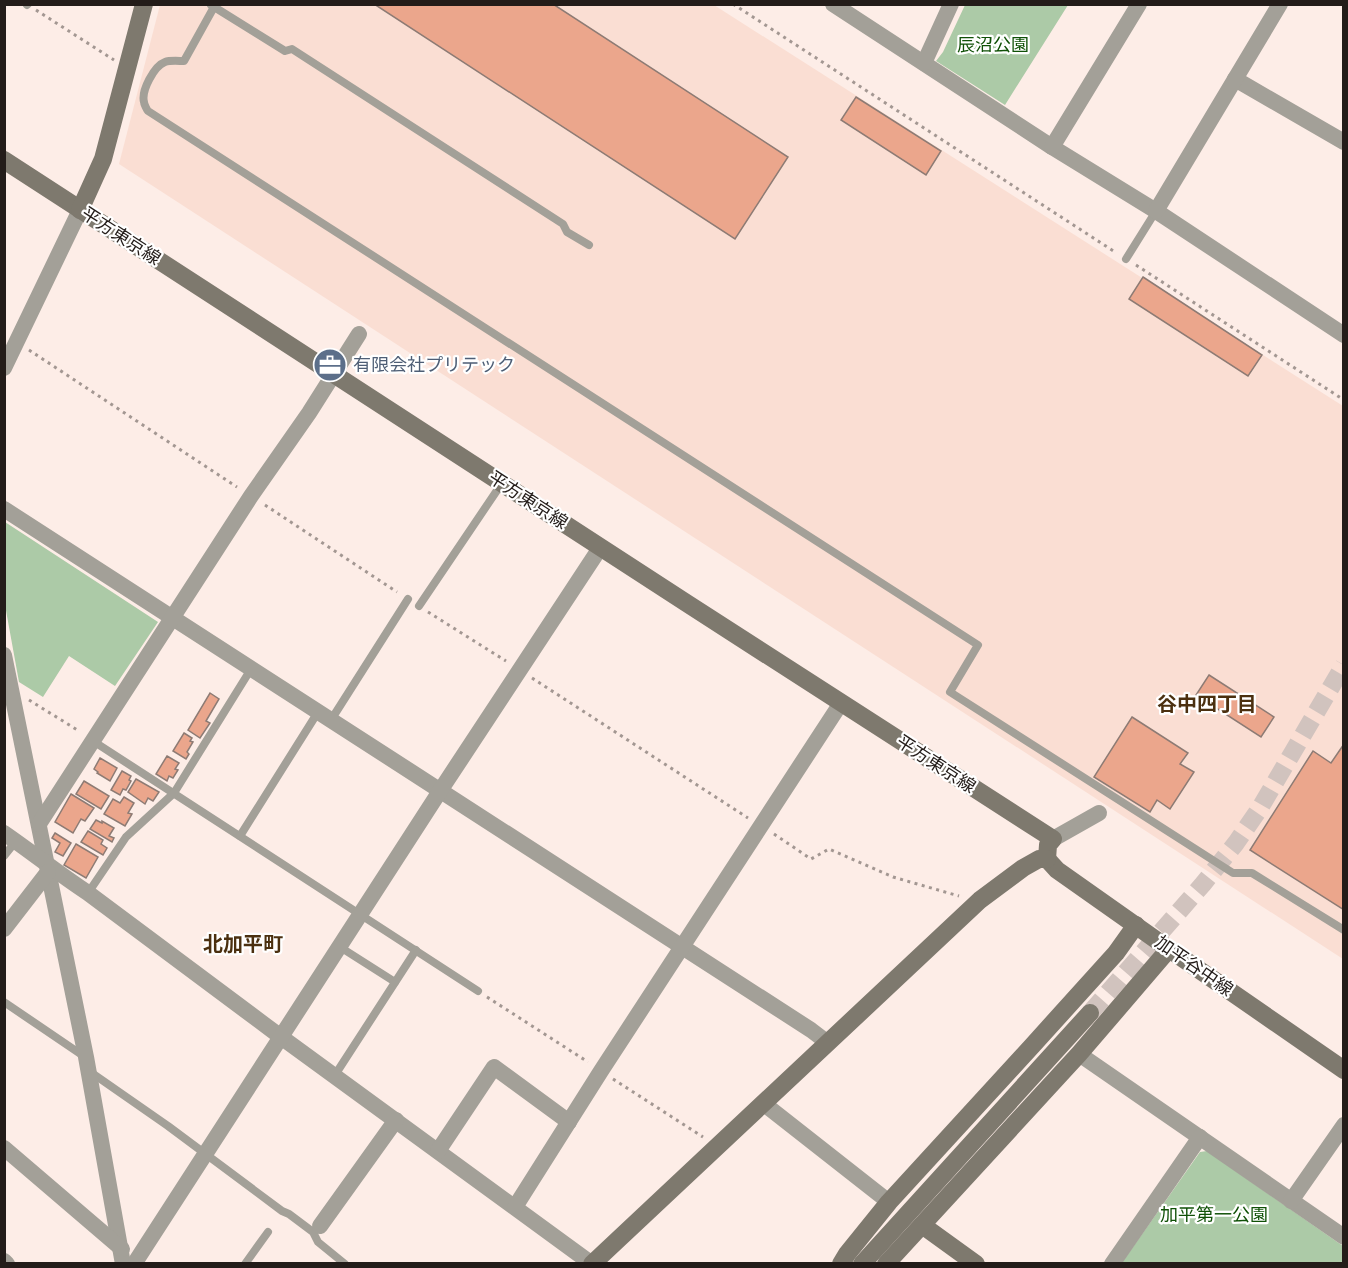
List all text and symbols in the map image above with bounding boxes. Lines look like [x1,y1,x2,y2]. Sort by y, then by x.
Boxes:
park label: 辰沼公園 [957,34,1029,55]
street label: 平方東京線 [78,202,165,269]
office icon: 有限会社プリテック [312,347,348,383]
place label: 有限会社プリテック [353,354,515,375]
street label: 平方東京線 [485,466,572,533]
district label: 谷中四丁目 [1157,692,1257,716]
street label: 平方東京線 [893,730,980,797]
street label: 加平谷中線 [1151,931,1237,1000]
district label: 北加平町 [203,932,283,956]
park label: 加平第一公園 [1160,1204,1268,1225]

